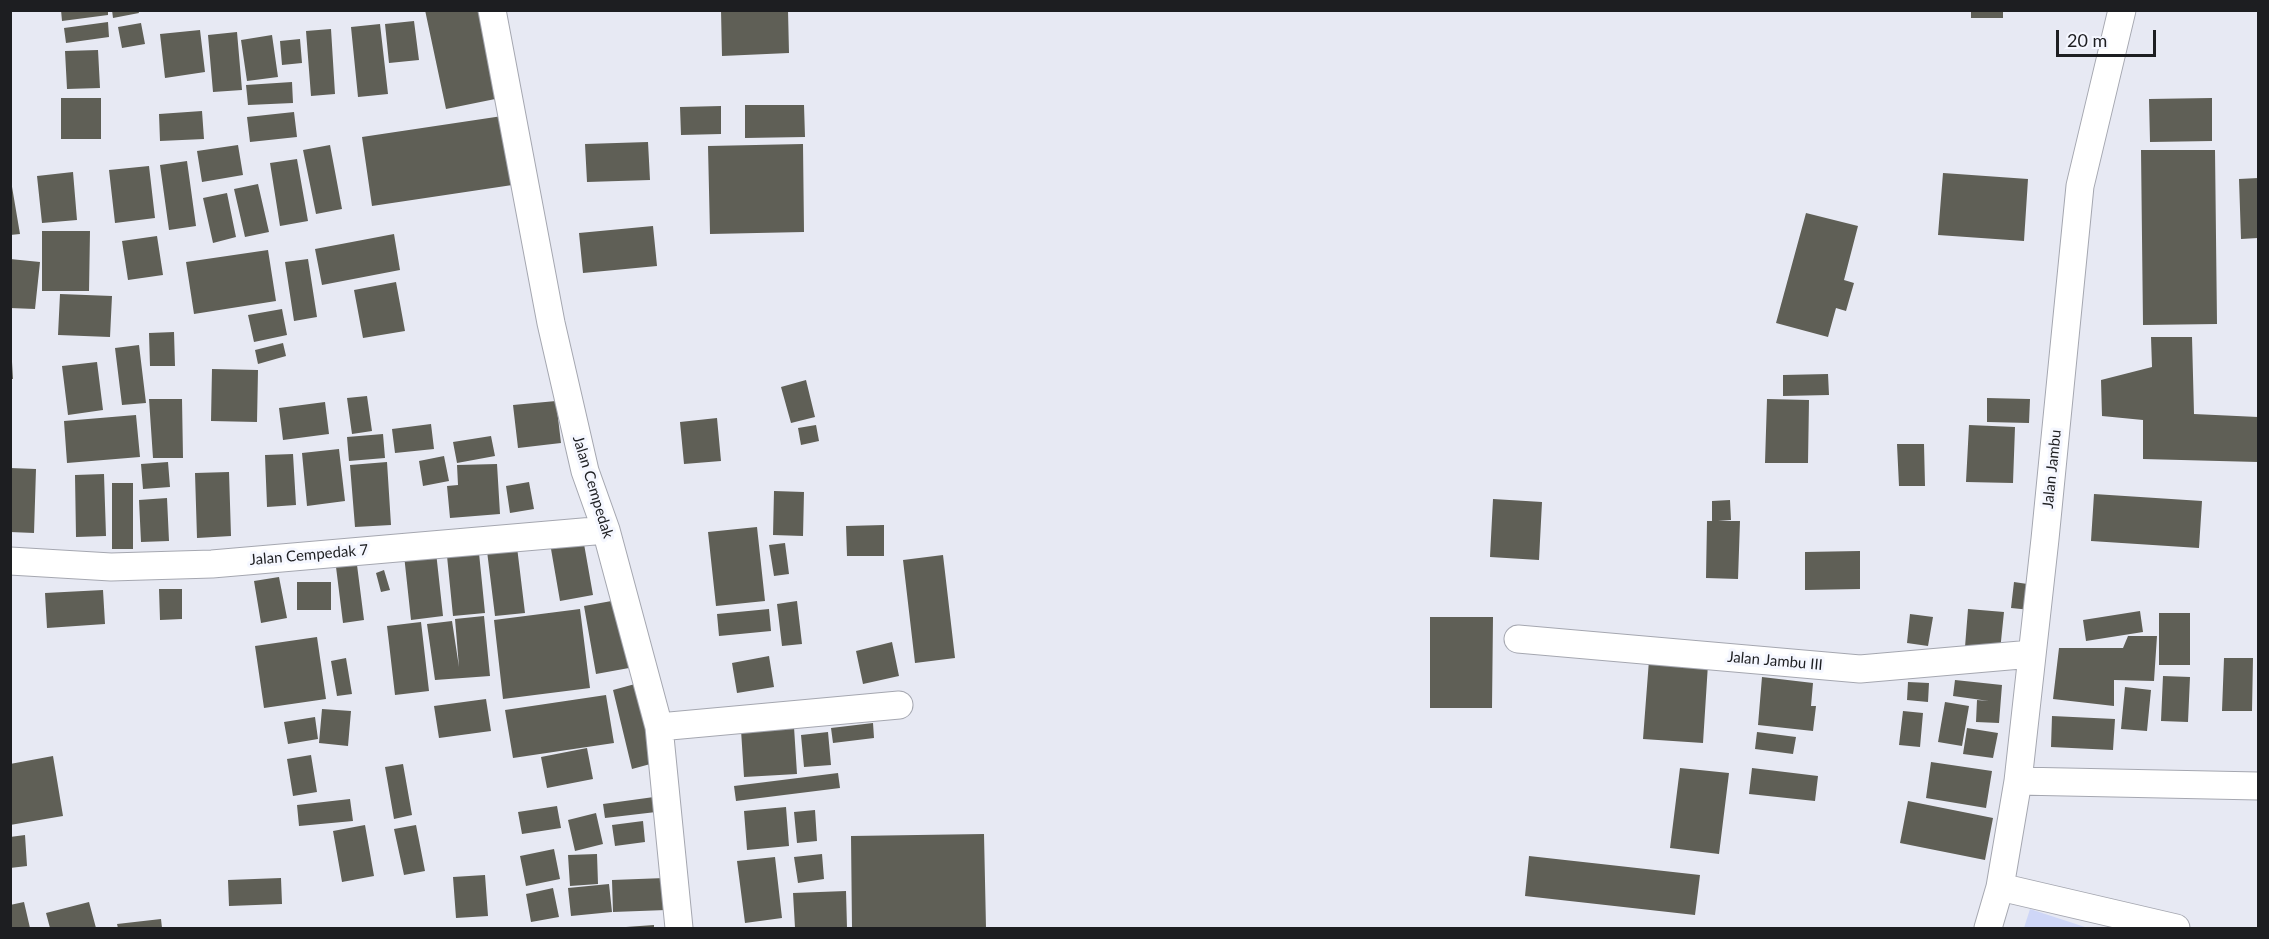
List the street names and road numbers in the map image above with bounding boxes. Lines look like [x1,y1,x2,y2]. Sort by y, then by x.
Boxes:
street label: Jalan Jambu [2039,429,2065,509]
street label: Jalan Cempedak [569,433,617,541]
street label: Jalan Cempedak 7 [249,541,369,569]
street label: Jalan Jambu III [1727,648,1823,674]

